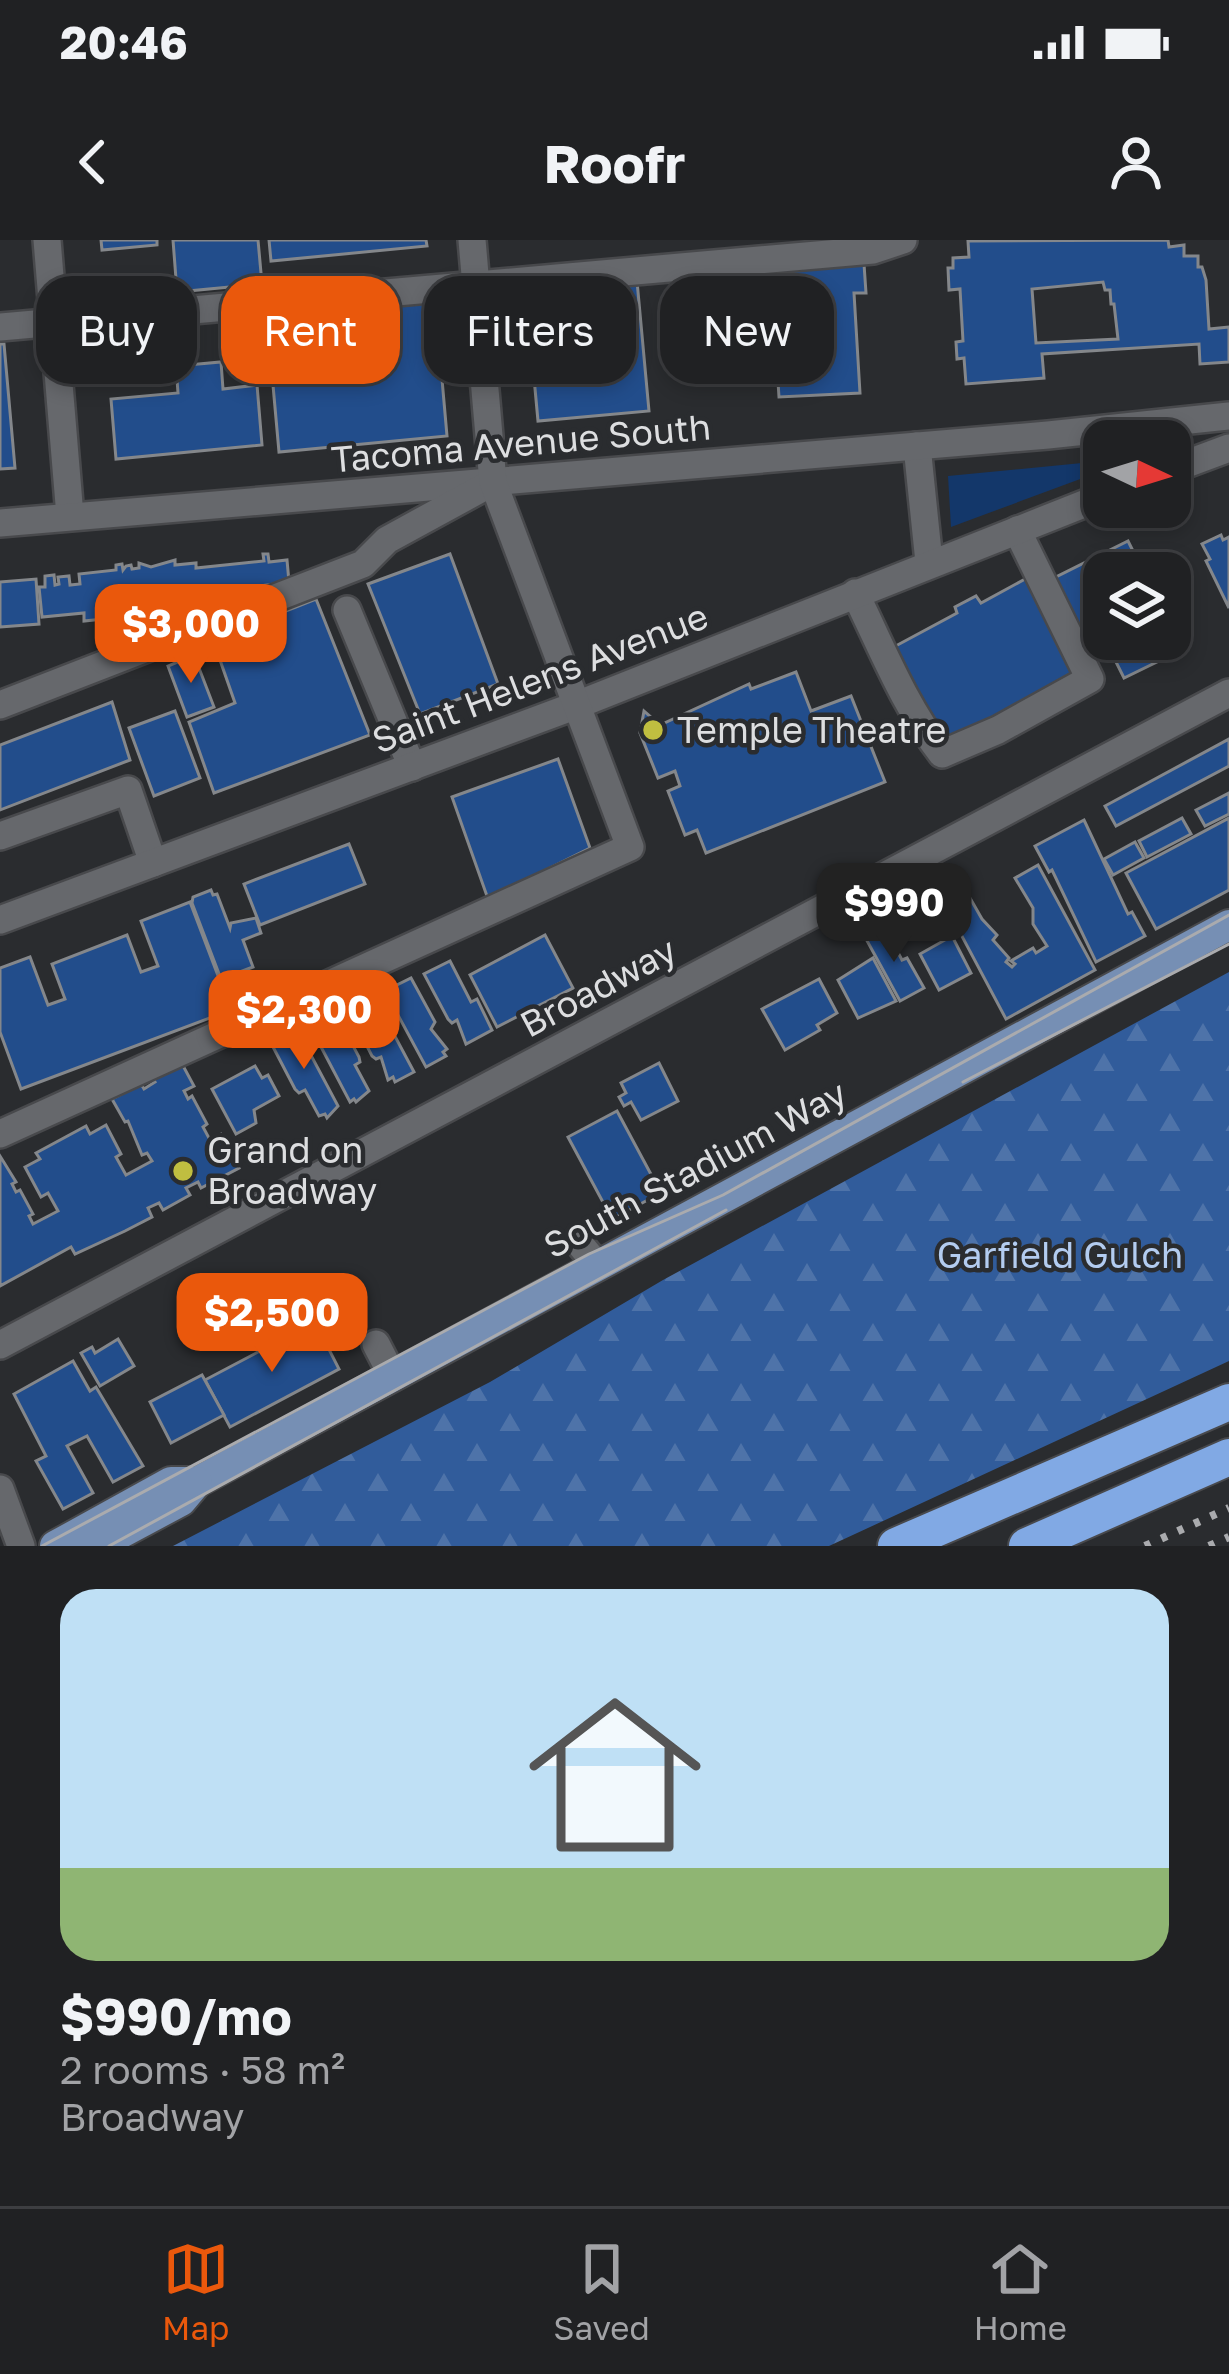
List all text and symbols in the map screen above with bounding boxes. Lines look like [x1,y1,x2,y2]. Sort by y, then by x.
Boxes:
text: 20:46 [60,15,188,69]
icon: back [60,129,126,195]
icon: person [1103,129,1169,195]
text: Roofr [543,130,686,195]
chip: Buy [36,276,197,384]
chip: Rent [221,276,400,384]
chip: Filters [424,276,636,384]
chip: New [660,276,834,384]
street label: Tacoma Avenue South [329,404,713,481]
north arrow [1083,420,1191,528]
map controls [1083,420,1191,660]
button: layers [1083,552,1191,660]
pin: $3,000 [93,584,289,686]
street label: Saint Helens Avenue [366,594,714,761]
text: $3,000 [122,599,260,646]
place label: Temple Theatre [677,708,946,751]
marker: Temple Theatre [640,717,666,743]
pin: $990 [823,863,965,965]
text: $990 [843,878,945,925]
street label: Broadway [513,928,683,1045]
pin: $2,300 [206,970,402,1072]
text: $2,300 [236,985,372,1032]
street label: South Stadium Way [536,1071,853,1266]
place label: Grand on Broadway [207,1128,377,1212]
marker: Grand on Broadway [170,1158,196,1184]
park label: Garfield Gulch [937,1233,1183,1276]
pin: $2,500 [174,1273,370,1375]
text: $2,500 [204,1288,340,1335]
icon: home [507,1667,723,1883]
text: $990/mo [60,1985,292,2046]
text: 2 rooms · 58 m² [60,2046,345,2093]
text: Broadway [60,2093,244,2140]
tab: Map [162,2236,229,2347]
tab: Saved [553,2236,650,2347]
tab: Home [974,2236,1067,2347]

